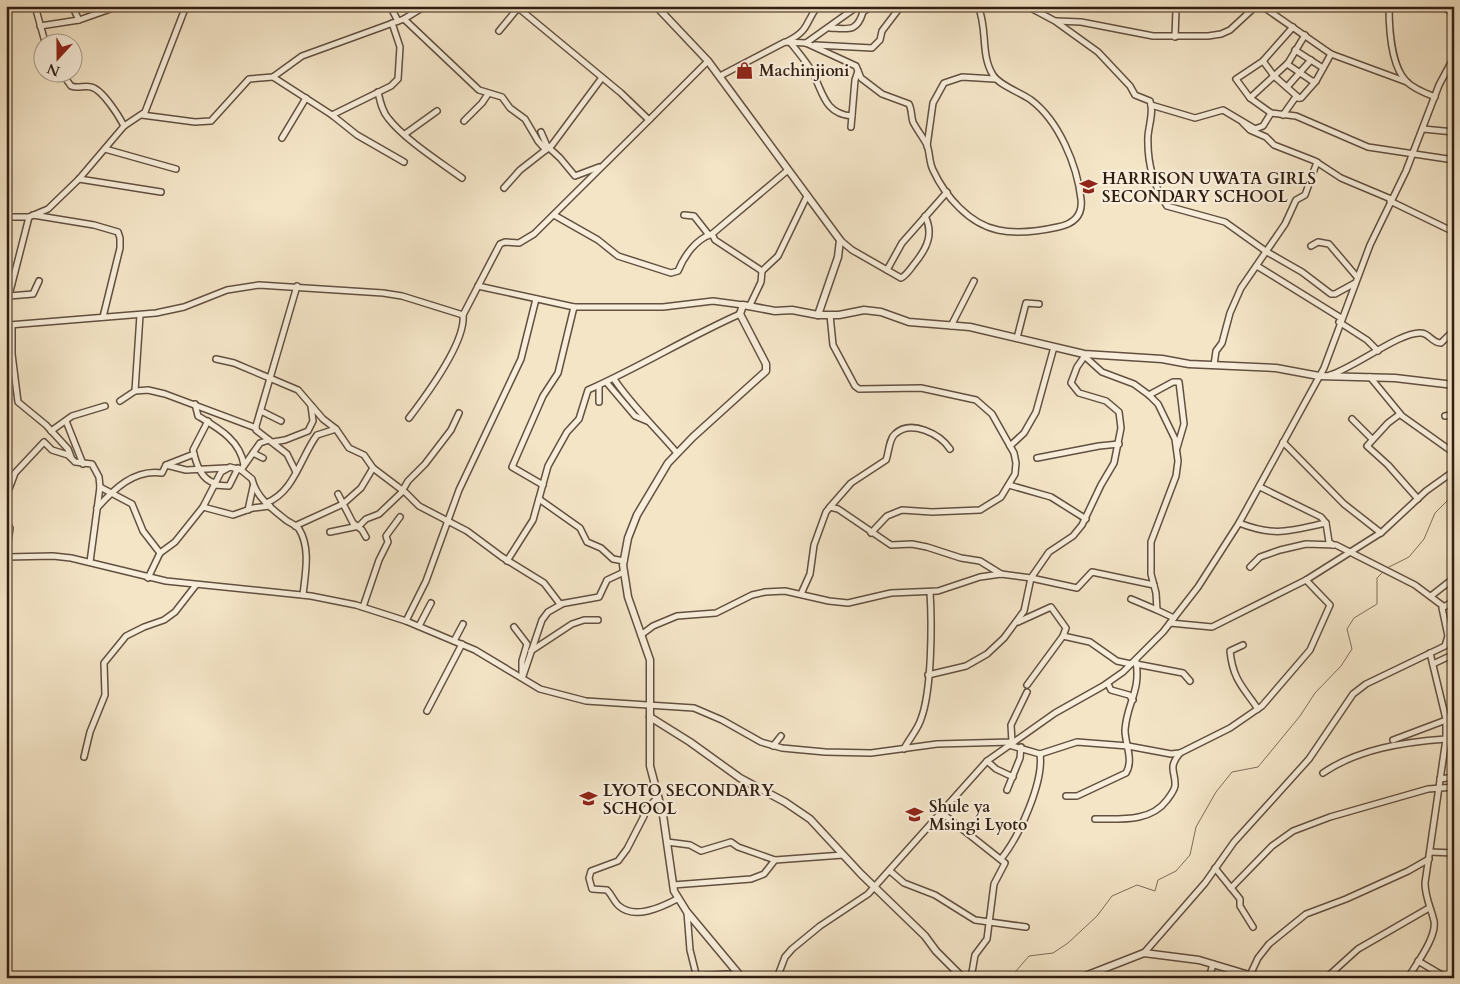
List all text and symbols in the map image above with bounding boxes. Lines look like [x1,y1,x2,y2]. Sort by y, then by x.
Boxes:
north arrow [32,32,82,82]
text: N [44,59,63,81]
shop icon: Machinjioni [735,60,755,80]
place label: Machinjioni [759,60,849,82]
place label: HARRISON UWATA GIRLS SECONDARY SCHOOL [1102,168,1316,208]
school or university icon: HARRISON UWATA GIRLS SECONDARY SCHOOL [1078,177,1098,197]
place label: LYOTO SECONDARY SCHOOL [603,780,774,820]
school or university icon: LYOTO SECONDARY SCHOOL [579,789,599,809]
place label: Shule ya Msingi Lyoto [929,796,1027,836]
school or university icon: Shule ya Msingi Lyoto [905,805,925,825]

